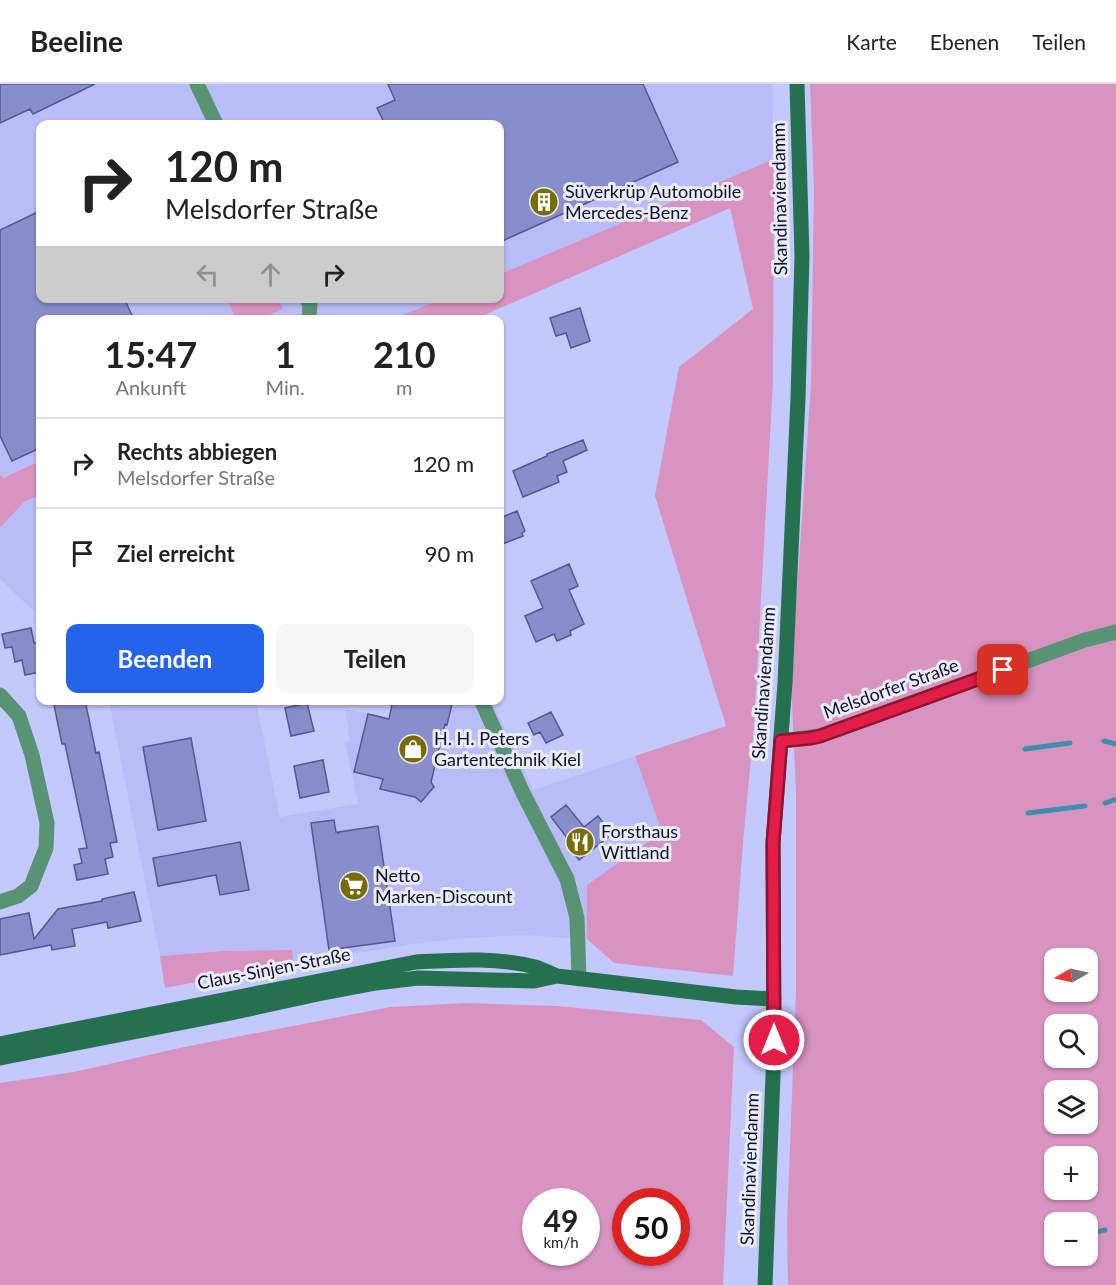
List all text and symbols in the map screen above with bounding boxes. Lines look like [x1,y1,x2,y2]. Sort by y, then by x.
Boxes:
text: Beeline [30,24,123,58]
text: Karte [846,29,897,54]
text: Ebenen [930,29,999,54]
text: Teilen [1032,29,1086,54]
street label: Skandinaviendamm [767,122,791,276]
text: 120 m [165,141,283,191]
icon: right [66,144,144,222]
place label: Süverkrüp Automobile Mercedes-Benz [565,180,741,223]
building icon: Süverkrüp Automobile Mercedes-Benz [528,186,560,218]
text: Melsdorfer Straße [165,192,378,225]
icon: left [191,258,224,291]
icon: ahead [254,258,287,291]
icon: right [317,258,350,291]
text: 15:47 [104,332,197,376]
text: 1 [275,332,296,376]
text: 210 [373,332,436,376]
text: Ankunft [115,375,186,399]
text: Min. [266,375,305,399]
text: m [396,375,413,399]
text: Rechts abbiegen [117,438,277,465]
icon: right [66,447,99,480]
text: 120 m [412,450,474,477]
text: Melsdorfer Straße [117,465,275,489]
icon: arrive [66,537,99,570]
text: Ziel erreicht [117,540,235,567]
text: 90 m [425,540,474,567]
street label: Skandinaviendamm [747,606,779,760]
button: Beenden [66,624,264,693]
button: Teilen [276,624,474,693]
pin [977,644,1028,695]
street label: Melsdorfer Straße [820,653,961,723]
icon: arrive [986,653,1019,686]
place label: H. H. Peters Gartentechnik Kiel [434,727,581,770]
shop icon: H. H. Peters Gartentechnik Kiel [397,733,429,765]
place label: Forsthaus Wittland [601,820,678,863]
restaurant icon: Forsthaus Wittland [564,826,596,858]
place label: Netto Marken-Discount [375,864,513,907]
supermarket icon: Netto Marken-Discount [338,870,370,902]
street label: Claus-Sinjen-Straße [195,942,352,994]
north arrow [1044,948,1098,1002]
map controls [1044,948,1098,1266]
position arrow [742,1008,806,1072]
button: search [1044,1014,1098,1068]
button: layers [1044,1080,1098,1134]
street label: Skandinaviendamm [735,1092,763,1246]
button: + [1044,1146,1098,1200]
speed limit sign: 50 [612,1188,690,1266]
text: 49 [544,1202,578,1238]
button: − [1044,1212,1098,1266]
text: km/h [543,1233,579,1251]

